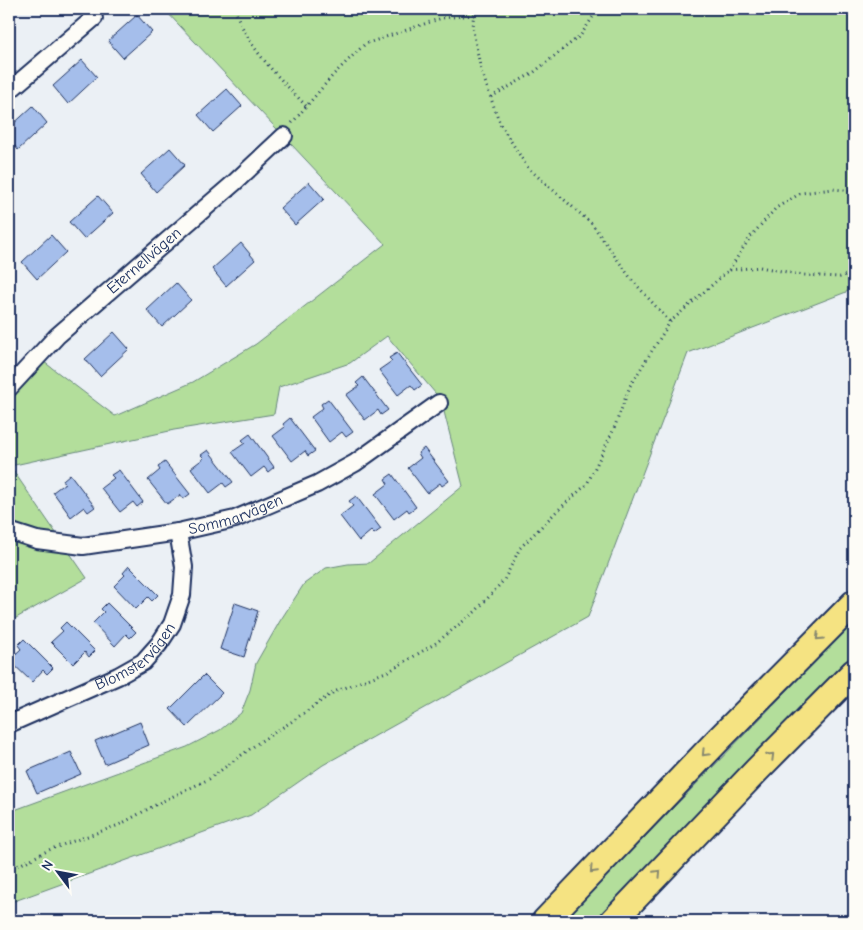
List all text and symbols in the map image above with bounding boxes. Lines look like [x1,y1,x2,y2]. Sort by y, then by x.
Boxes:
street label: Eternellvägen [103,224,185,298]
street label: Sommarvägen [187,491,285,538]
street label: Blomstervägen [92,620,179,694]
one-way arrow [816,631,825,640]
one-way arrow [702,747,711,756]
one-way arrow [765,753,774,762]
north arrow [32,848,82,898]
text: N [38,857,57,874]
one-way arrow [590,865,599,874]
one-way arrow [652,869,661,878]

